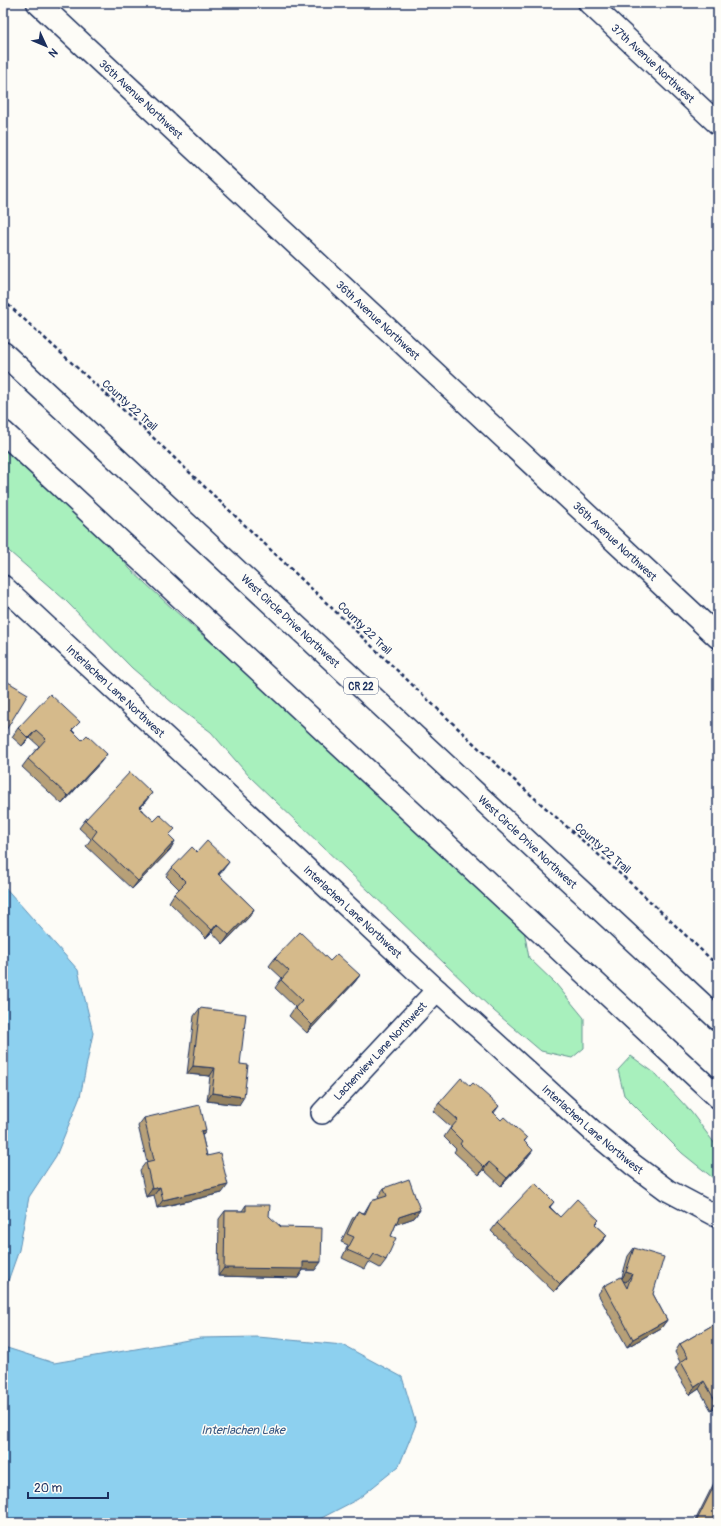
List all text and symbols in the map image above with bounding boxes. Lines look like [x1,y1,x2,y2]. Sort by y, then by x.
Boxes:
street label: 37th Avenue Northwest [609,21,698,106]
north arrow [26,26,66,66]
text: N [45,45,60,60]
street label: 36th Avenue Northwest [96,57,186,142]
street label: 36th Avenue Northwest [333,278,423,363]
street label: County 22 Trail [99,377,160,434]
street label: 36th Avenue Northwest [570,499,660,584]
street label: West Circle Drive Northwest [238,572,343,671]
street label: County 22 Trail [335,599,394,657]
street label: Interlachen Lane Northwest [64,642,168,741]
road number: CR 22 [344,678,378,694]
street label: West Circle Drive Northwest [475,793,580,892]
street label: County 22 Trail [572,821,633,876]
street label: Interlachen Lane Northwest [301,863,405,961]
street label: Lachenview Lane Northwest [331,999,430,1103]
street label: Interlachen Lane Northwest [539,1082,646,1177]
water label: Interlachen Lake [201,1423,286,1438]
scale bar [28,1474,108,1500]
text: 20 m [34,1481,63,1496]

